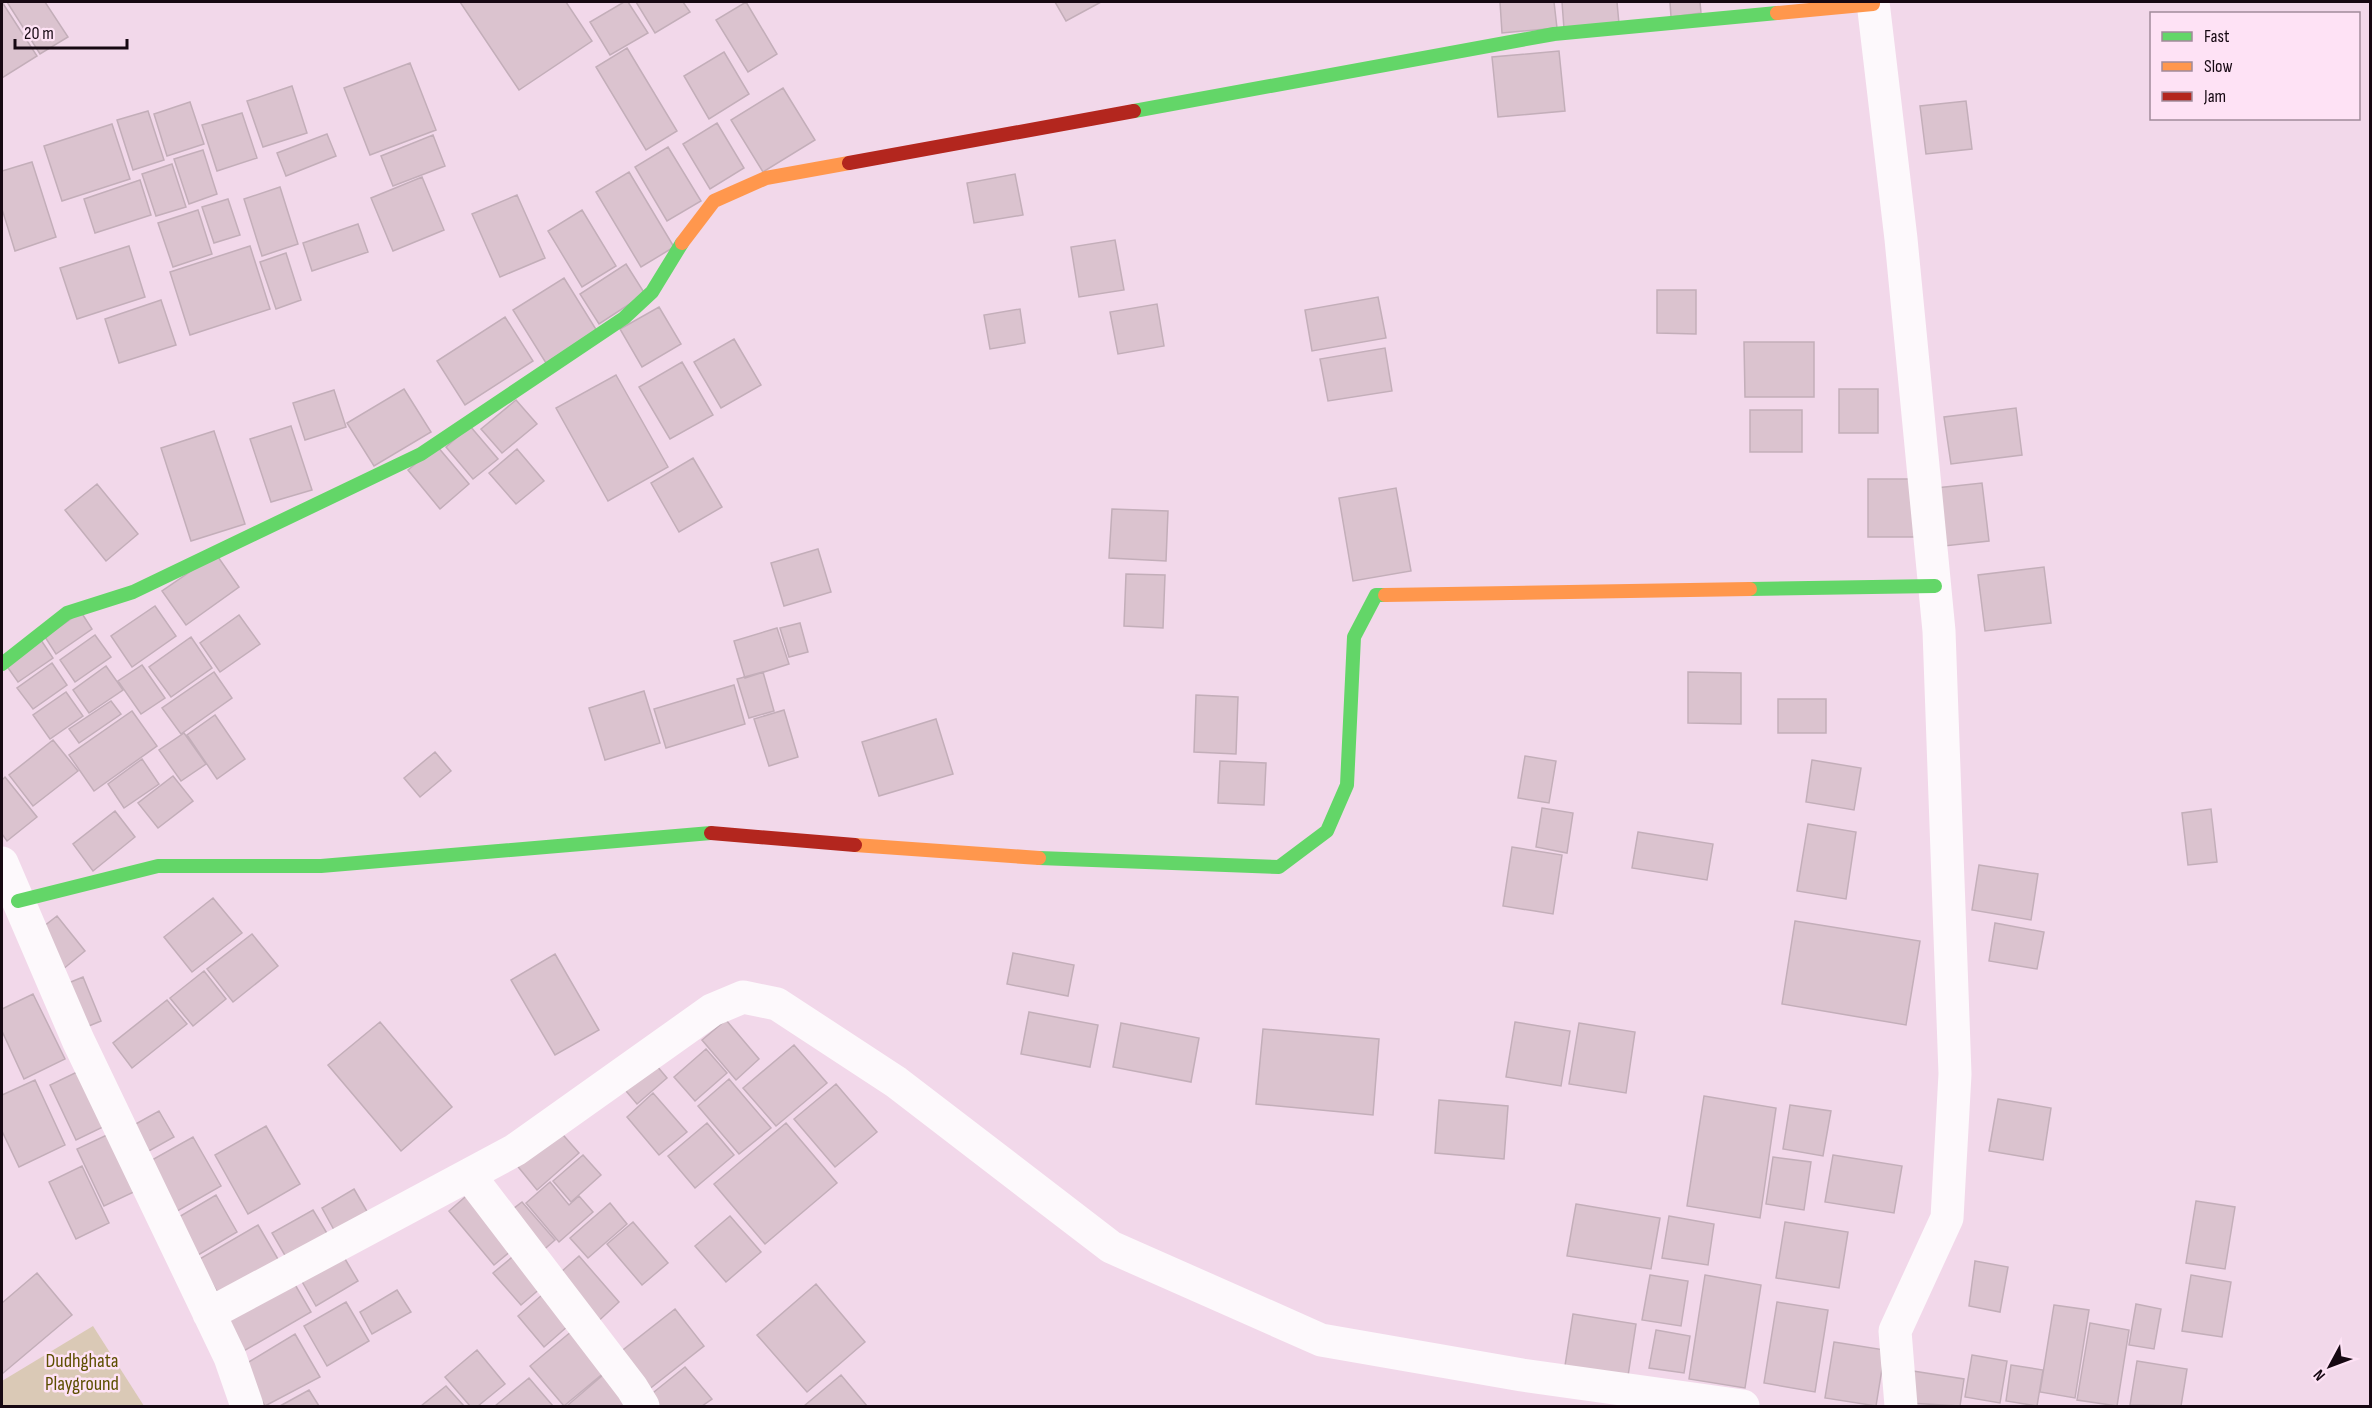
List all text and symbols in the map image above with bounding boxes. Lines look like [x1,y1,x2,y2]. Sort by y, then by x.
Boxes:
scale bar [15,12,128,50]
legend [2150,12,2360,120]
text: 20 m [24,23,54,44]
text: Fast [2204,26,2230,47]
text: Slow [2204,56,2233,77]
text: Jam [2203,86,2226,107]
north arrow [2300,1336,2360,1396]
park label: Dudhghata Playground [45,1349,119,1396]
text: N [2310,1365,2330,1384]

